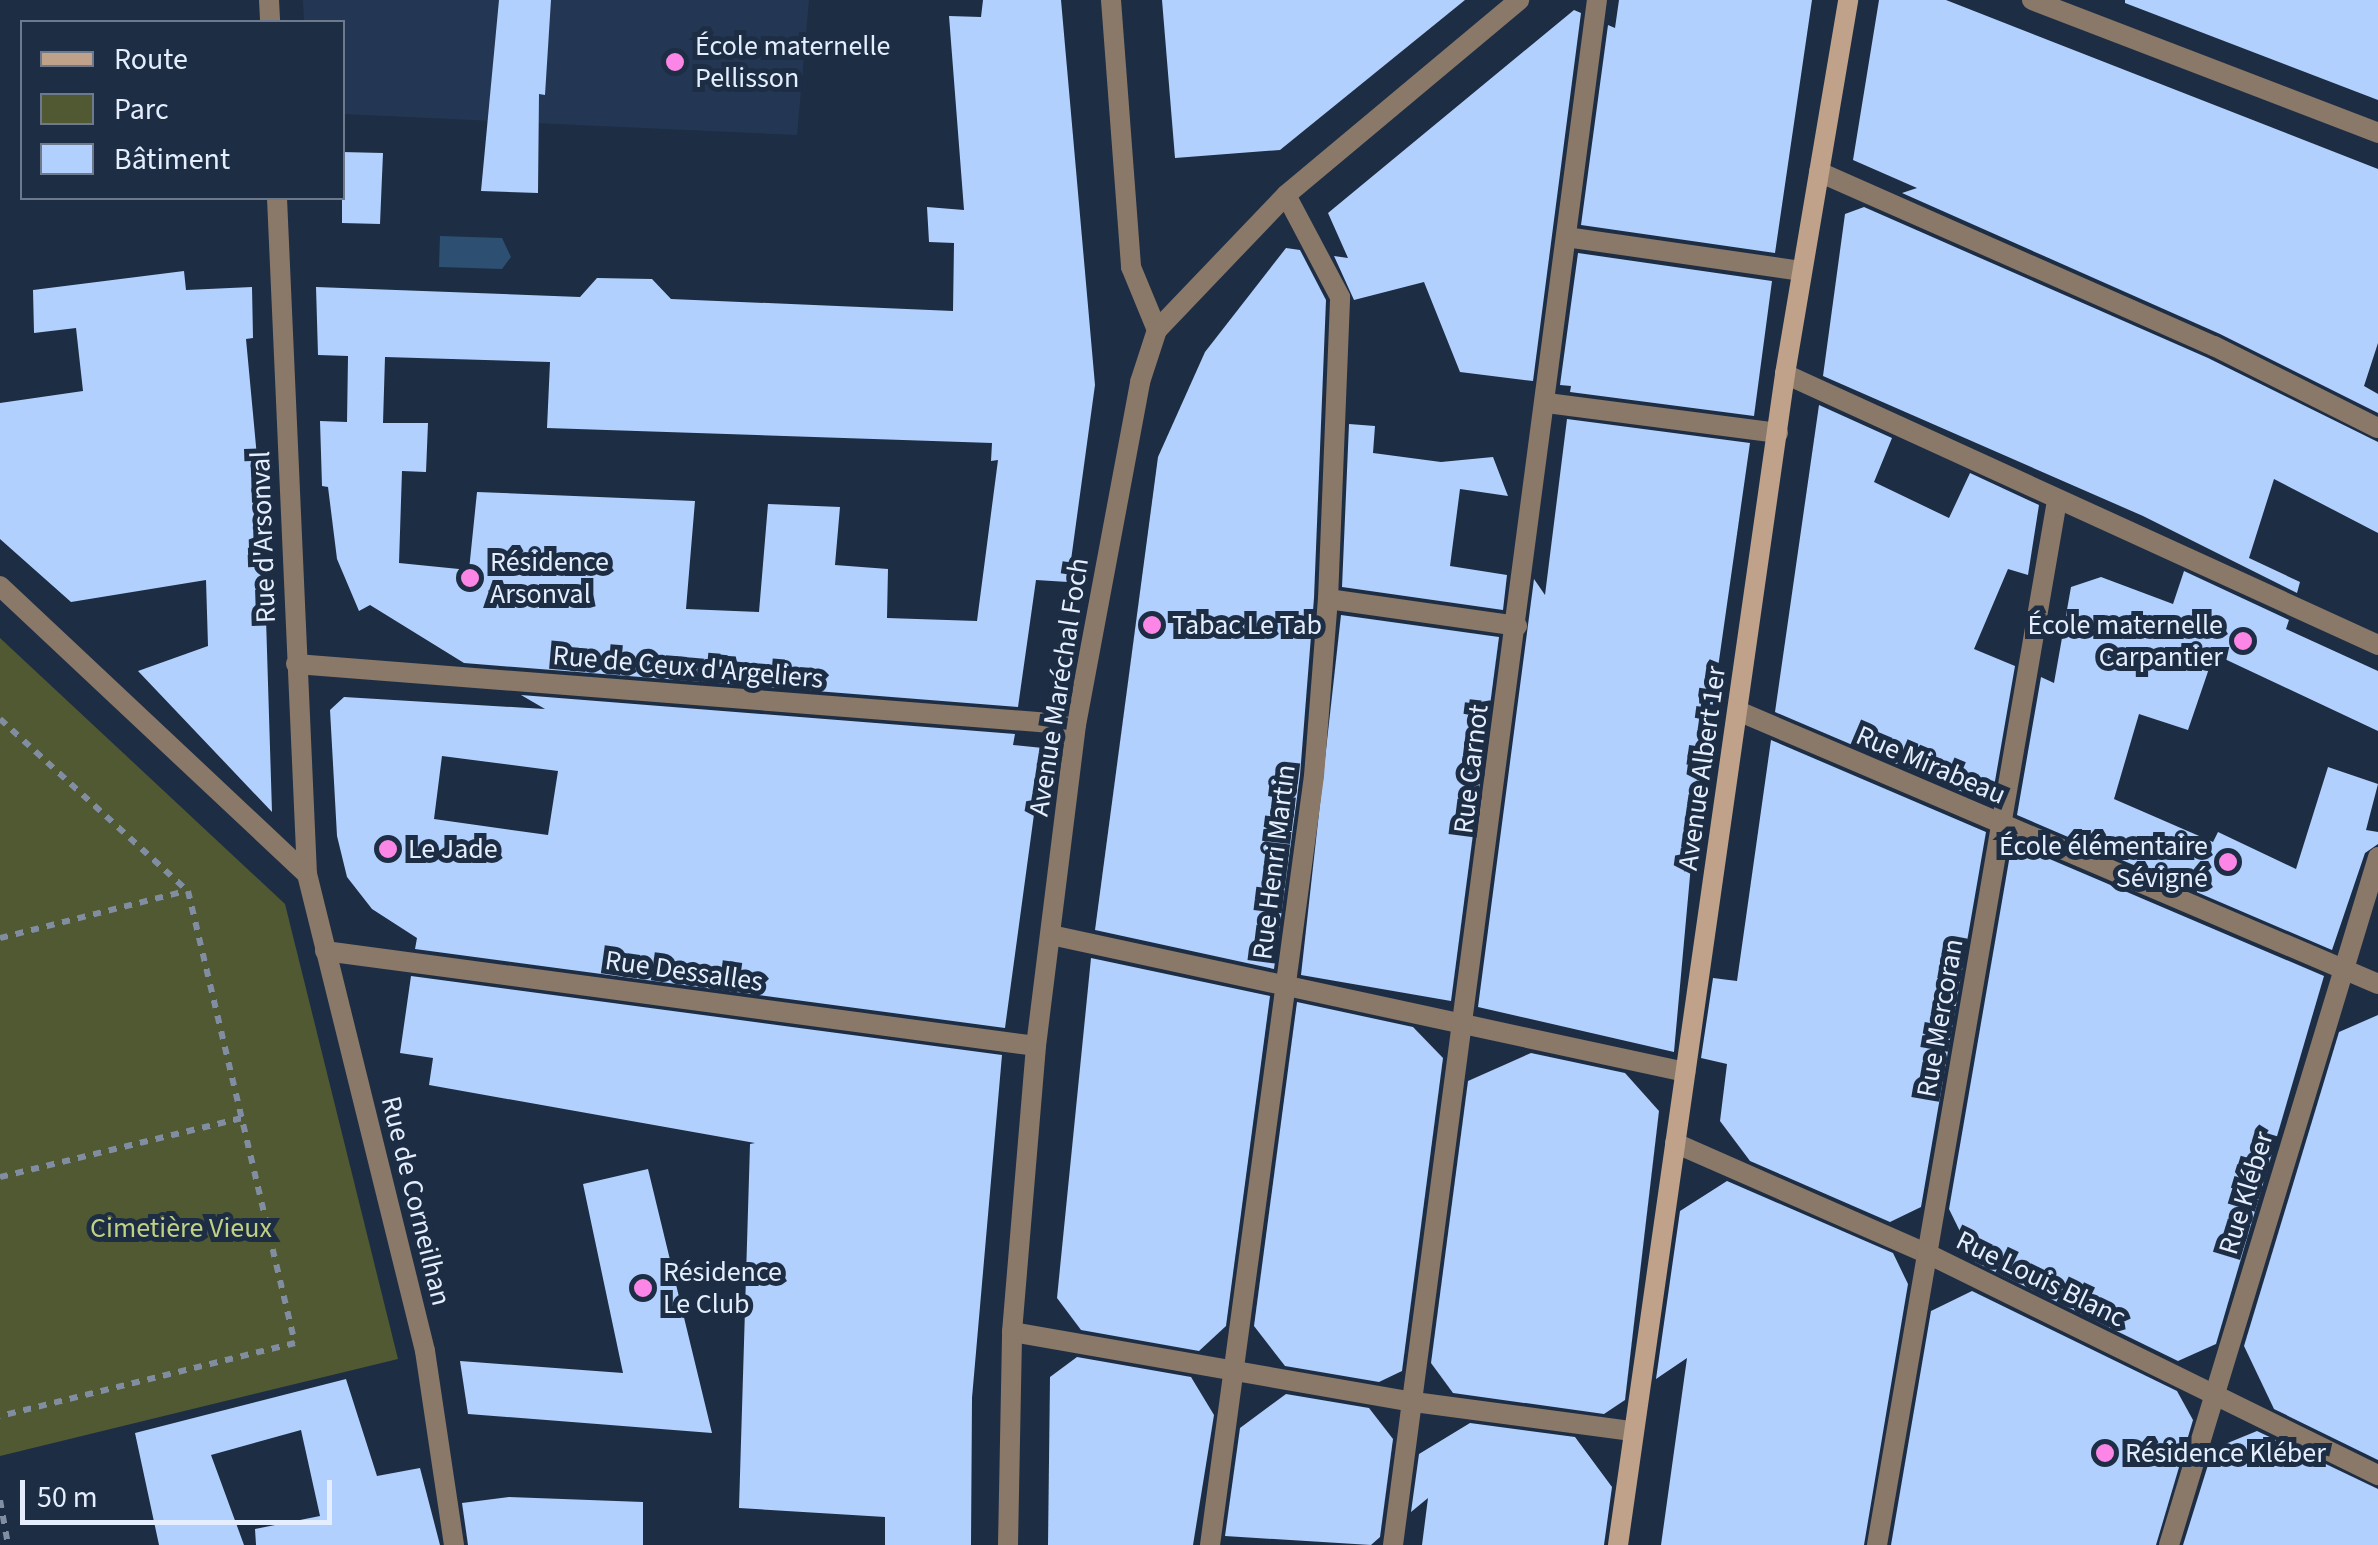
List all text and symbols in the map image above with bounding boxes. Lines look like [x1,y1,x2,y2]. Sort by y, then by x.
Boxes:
legend [20,20,345,200]
place label: École maternelle Pellisson [695,29,890,95]
text: Route [114,38,188,81]
marker: École maternelle Pellisson [664,51,686,73]
text: Parc [114,88,169,131]
text: Bâtiment [114,138,230,181]
street label: Rue d'Arsonval [243,450,283,624]
place label: Résidence Arsonval [490,545,609,611]
street label: Avenue Maréchal Foch [1022,555,1096,819]
marker: Résidence Arsonval [459,567,481,589]
place label: Tabac Le Tab [1172,608,1322,642]
place label: École maternelle Carpantier [2028,608,2223,674]
marker: Tabac Le Tab [1141,614,1163,636]
marker: École maternelle Carpantier [2232,630,2254,652]
street label: Rue de Ceux d'Argeliers [551,638,825,696]
street label: Avenue Albert 1er [1671,664,1733,872]
street label: Rue Carnot [1446,702,1496,836]
street label: Rue Mirabeau [1851,718,2011,812]
street label: Rue Henri Martin [1245,763,1303,961]
place label: École élémentaire Sévigné [1999,829,2208,895]
place label: Le Jade [408,832,498,866]
marker: Le Jade [377,838,399,860]
marker: École élémentaire Sévigné [2217,851,2239,873]
street label: Rue Mercoran [1910,936,1970,1100]
street label: Rue Dessalles [603,943,765,999]
street label: Rue de Corneilhan [374,1093,458,1309]
street label: Rue Kléber [2211,1127,2281,1259]
park label: Cimetière Vieux [90,1211,272,1245]
street label: Rue Louis Blanc [1951,1223,2131,1335]
place label: Résidence Le Club [663,1255,782,1321]
marker: Résidence Le Club [632,1277,654,1299]
place label: Résidence Kléber [2125,1436,2326,1470]
marker: Résidence Kléber [2094,1442,2116,1464]
scale bar [25,1460,338,1522]
text: 50 m [37,1476,98,1519]

